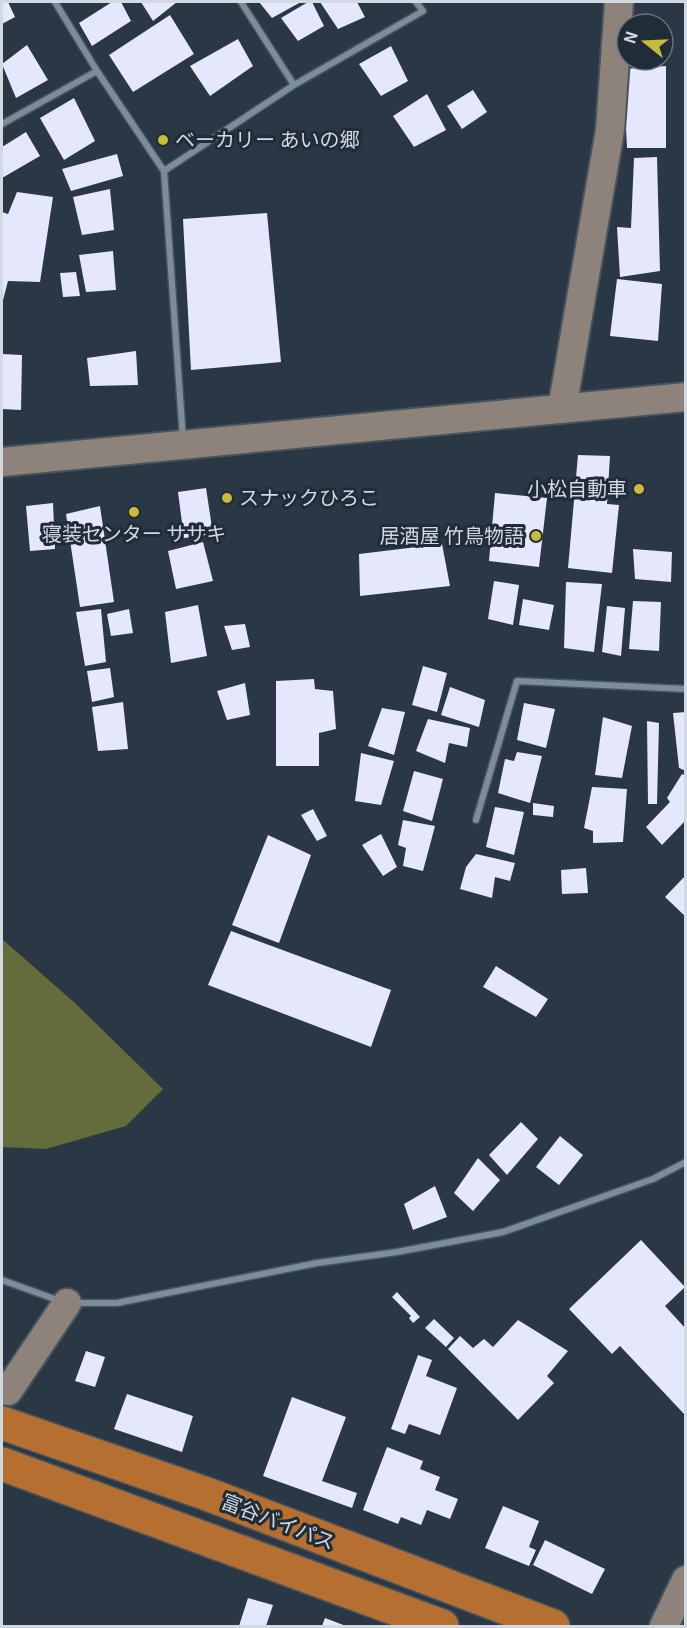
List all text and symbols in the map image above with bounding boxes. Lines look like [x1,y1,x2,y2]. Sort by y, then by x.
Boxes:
north arrow [615,12,675,72]
text: N [617,28,643,46]
place label: ベーカリー あいの郷 [175,124,359,153]
marker: ベーカリー あいの郷 [156,133,170,147]
place label: 小松自動車 [527,473,627,502]
place label: スナックひろこ [239,482,379,511]
marker: 小松自動車 [632,482,646,496]
marker: スナックひろこ [220,491,234,505]
marker: 寝装センター ササキ [127,505,141,519]
place label: 寝装センター ササキ [42,518,226,547]
place label: 居酒屋 竹鳥物語 [380,520,524,549]
marker: 居酒屋 竹鳥物語 [529,529,543,543]
street label: 富谷バイパス [218,1486,340,1556]

